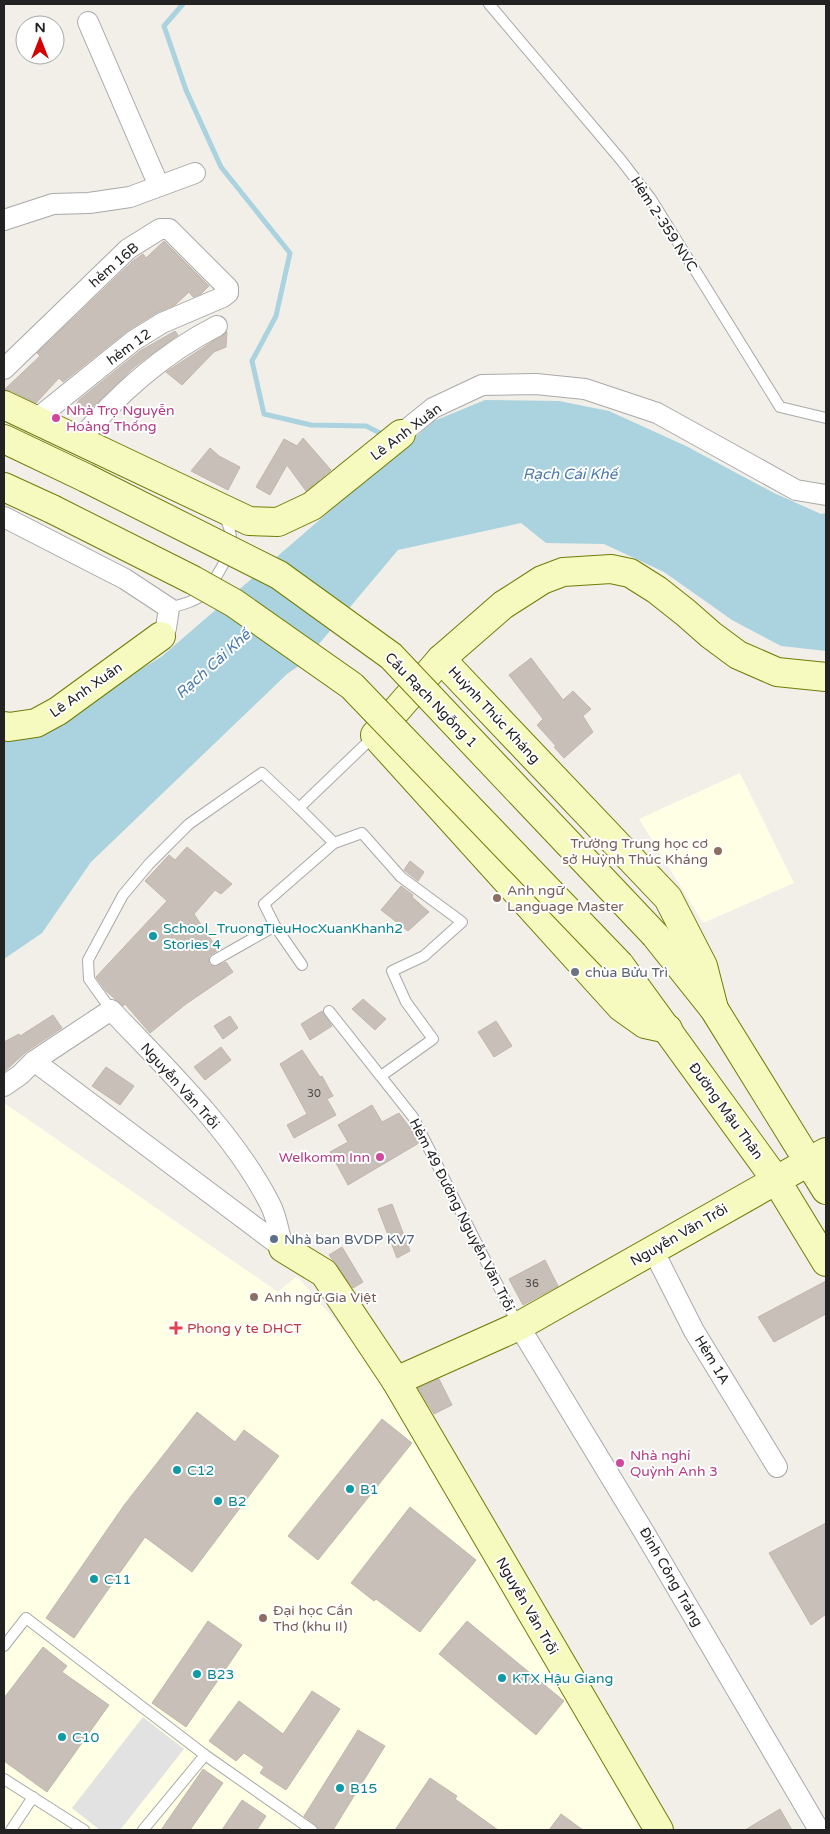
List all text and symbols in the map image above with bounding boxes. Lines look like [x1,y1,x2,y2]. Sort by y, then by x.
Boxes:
north arrow [15,15,65,65]
text: N [34,19,46,36]
street label: Hẻm 2-359 NVC [627,173,701,275]
street label: hẻm 16B [86,239,142,291]
street label: hẻm 12 [104,325,154,369]
street label: Lê Anh Xuân [367,400,445,464]
place label: Nhà Trọ Nguyễn Hoàng Thống [66,402,174,435]
marker: Nhà Trọ Nguyễn Hoàng Thống [50,412,62,424]
water label: Rạch Cái Khế [523,465,620,483]
water label: Rạch Cái Khế [172,624,256,702]
street label: Cầu Rạch Ngỗng 1 [381,649,481,751]
street label: Lê Anh Xuân [46,659,126,721]
street label: Huỳnh Thúc Kháng [445,663,543,767]
place label: Trường Trung học cơ sở Huỳnh Thúc Kháng [562,835,708,868]
marker: Trường Trung học cơ sở Huỳnh Thúc Kháng [712,845,724,857]
place label: Anh ngữ Language Master [507,882,624,915]
marker: Anh ngữ Language Master [491,892,503,904]
place label: School_TruongTieuHocXuanKhanh2 Stories 4 [163,920,403,953]
marker: School_TruongTieuHocXuanKhanh2 Stories 4 [147,930,159,942]
place label: chùa Bửu Trì [585,964,668,981]
marker: chùa Bửu Trì [569,966,581,978]
street label: Nguyễn Văn Trỗi [137,1040,223,1132]
street label: Đường Mậu Thân [685,1059,767,1163]
house number: 30 [307,1087,321,1100]
street label: Hẻm 49 Đường Nguyễn Văn Trỗi [406,1116,518,1314]
place label: Welkomm Inn [279,1149,370,1166]
marker: Welkomm Inn [374,1151,386,1163]
street label: Nguyễn Văn Trỗi [627,1200,731,1270]
place label: Nhà ban BVDP KV7 [284,1231,415,1248]
marker: Nhà ban BVDP KV7 [268,1233,280,1245]
house number: 36 [525,1277,539,1290]
place label: Anh ngữ Gia Việt [264,1289,377,1306]
marker: Anh ngữ Gia Việt [248,1291,260,1303]
place label: Phong y te DHCT [187,1320,302,1337]
marker: Phong y te DHCT [169,1321,183,1335]
street label: Hẻm 1A [691,1332,733,1388]
place label: Nhà nghỉ Quỳnh Anh 3 [630,1447,718,1480]
marker: Nhà nghỉ Quỳnh Anh 3 [614,1457,626,1469]
place label: C12 [187,1462,214,1479]
marker: C12 [171,1464,183,1476]
place label: B1 [360,1481,379,1498]
marker: B1 [344,1483,356,1495]
place label: B2 [228,1493,247,1510]
marker: B2 [212,1495,224,1507]
street label: Đinh Công Tráng [636,1524,706,1630]
street label: Nguyễn Văn Trỗi [492,1554,562,1658]
place label: C11 [104,1571,131,1588]
marker: C11 [88,1573,100,1585]
place label: Đại học Cần Thơ (khu II) [273,1602,353,1635]
marker: Đại học Cần Thơ (khu II) [257,1612,269,1624]
place label: B23 [207,1666,234,1683]
marker: B23 [191,1668,203,1680]
place label: KTX Hậu Giang [512,1670,613,1687]
marker: KTX Hậu Giang [496,1672,508,1684]
place label: C10 [72,1729,100,1746]
marker: C10 [56,1731,68,1743]
place label: B15 [350,1780,377,1797]
marker: B15 [334,1782,346,1794]

